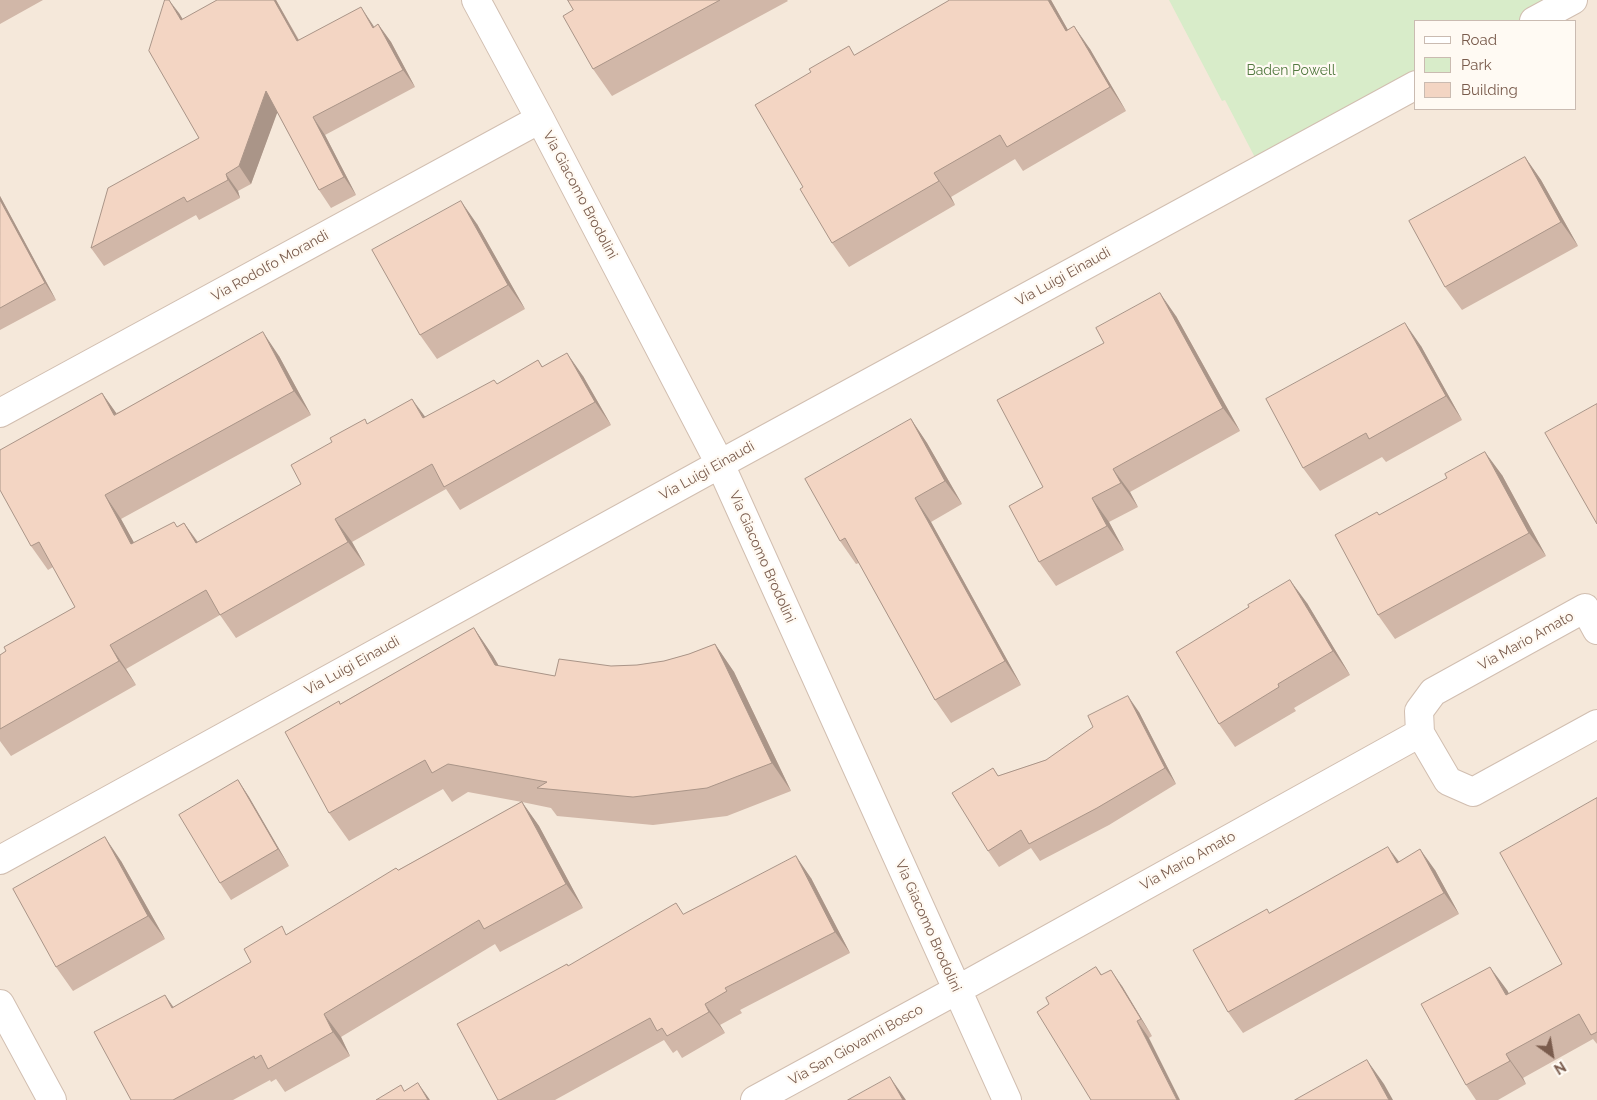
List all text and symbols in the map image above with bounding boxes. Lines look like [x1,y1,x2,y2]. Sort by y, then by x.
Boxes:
legend [1414,20,1577,110]
text: Road [1461,31,1497,49]
text: Park [1461,56,1492,74]
park label: Baden Powell [1246,63,1336,79]
text: Building [1461,81,1518,99]
street label: Via Giacomo Brodolini [539,128,621,262]
street label: Via Rodolfo Morandi [209,227,331,305]
street label: Via Luigi Einaudi [1013,244,1113,310]
street label: Via Luigi Einaudi [657,438,757,504]
street label: Via Giacomo Brodolini [725,488,799,626]
street label: Via Mario Amato [1475,608,1577,674]
street label: Via Luigi Einaudi [302,633,402,699]
street label: Via Mario Amato [1137,828,1239,894]
street label: Via Giacomo Brodolini [891,857,965,995]
street label: Via San Giovanni Bosco [786,1001,926,1089]
north arrow [1527,1030,1577,1080]
text: N [1551,1058,1569,1077]

